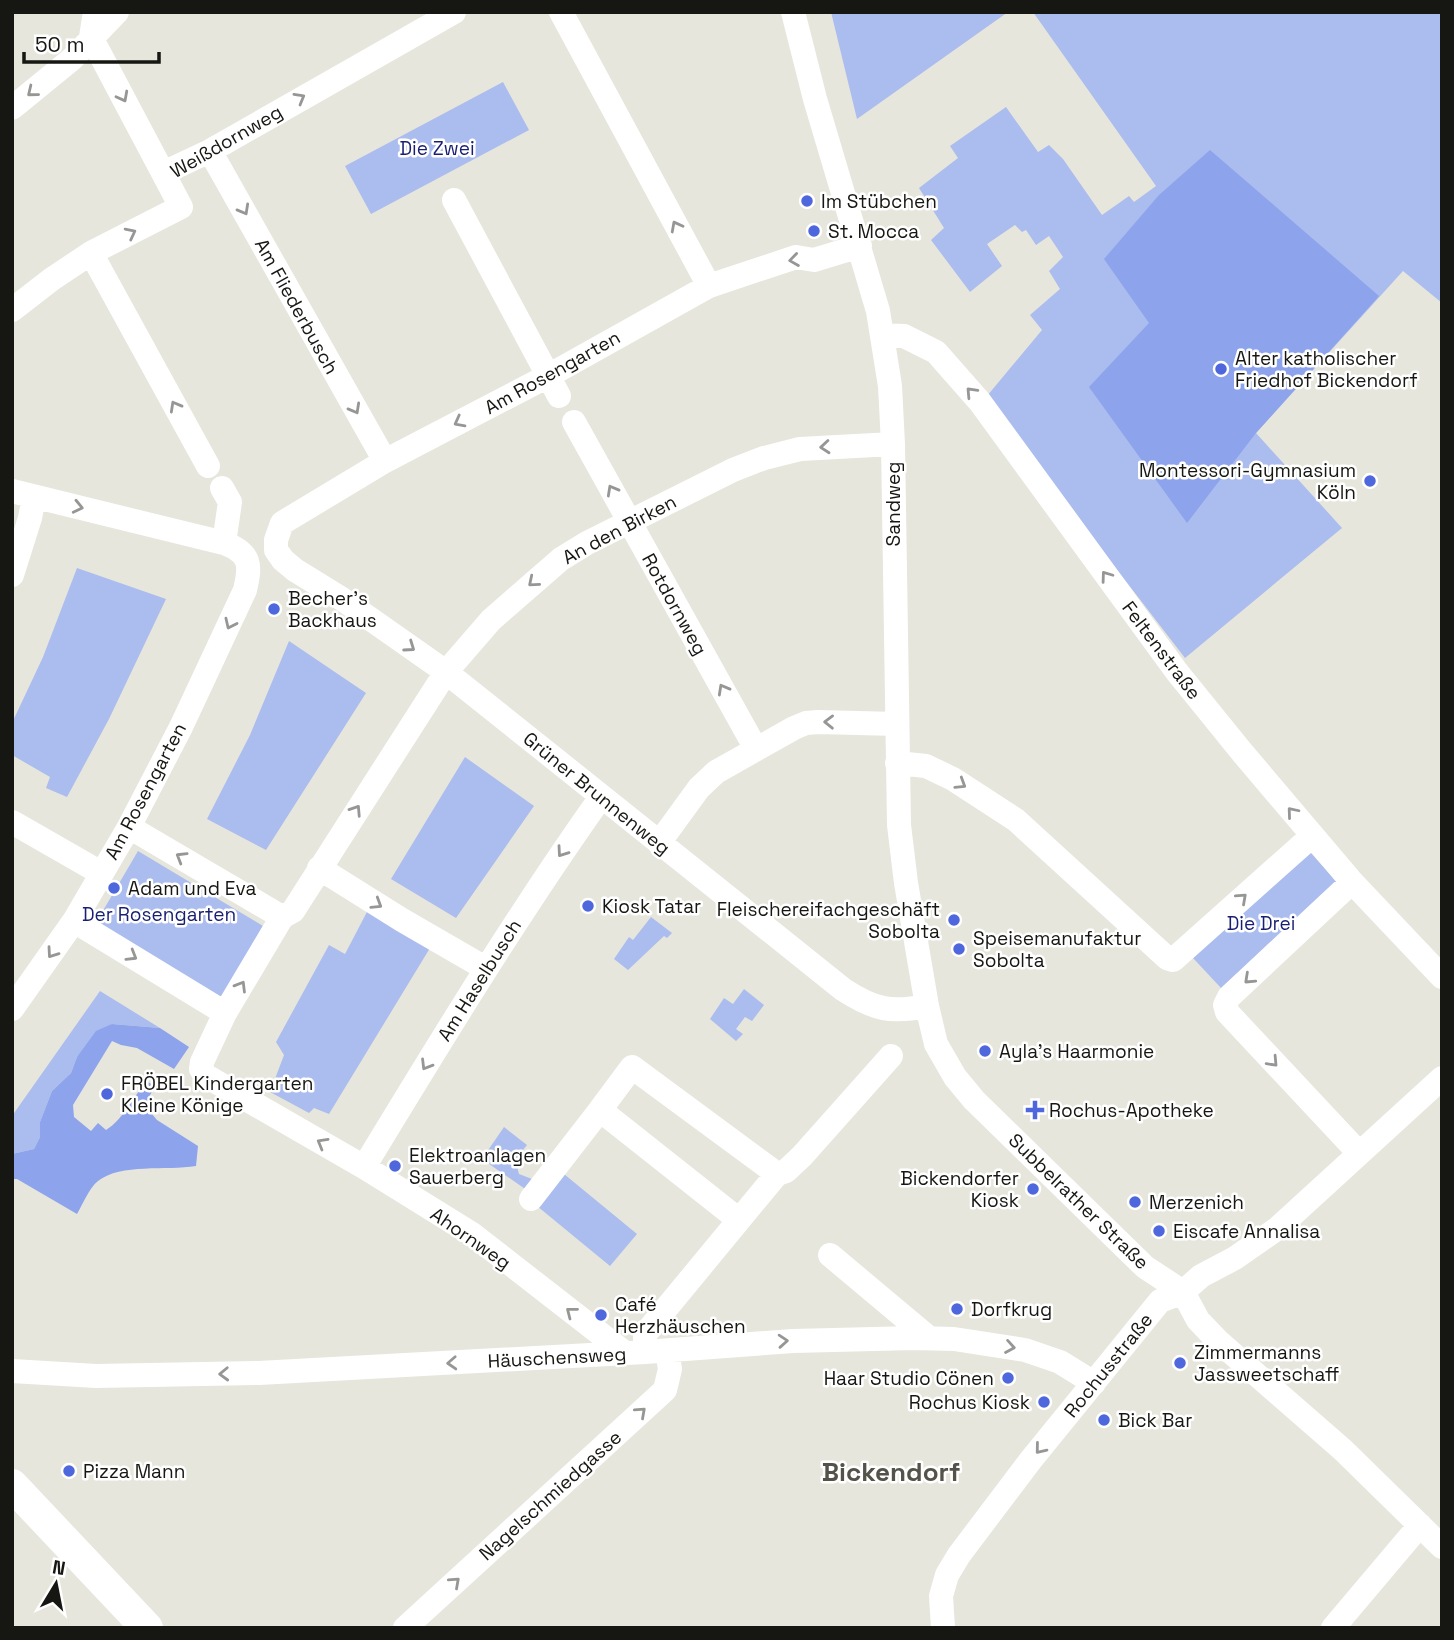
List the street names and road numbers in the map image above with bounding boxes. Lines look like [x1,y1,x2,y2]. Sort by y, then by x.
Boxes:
street label: Weißdornweg [166,99,287,184]
street label: Am Fliederbusch [249,234,344,379]
street label: Am Rosengarten [480,325,625,420]
street label: Sandweg [881,462,906,546]
street label: An den Birken [558,489,681,570]
street label: Rotdornweg [636,549,713,660]
street label: Feltenstraße [1116,596,1207,704]
street label: Am Rosengarten [99,719,192,864]
street label: Grüner Brunnenweg [518,726,675,860]
street label: Am Haselbusch [432,915,527,1046]
street label: Subbelrather Straße [1003,1128,1154,1275]
street label: Ahornweg [426,1202,516,1275]
street label: Rochusstraße [1058,1308,1158,1423]
street label: Häuschensweg [487,1341,627,1374]
street label: Nagelschmiedgasse [474,1425,627,1566]

